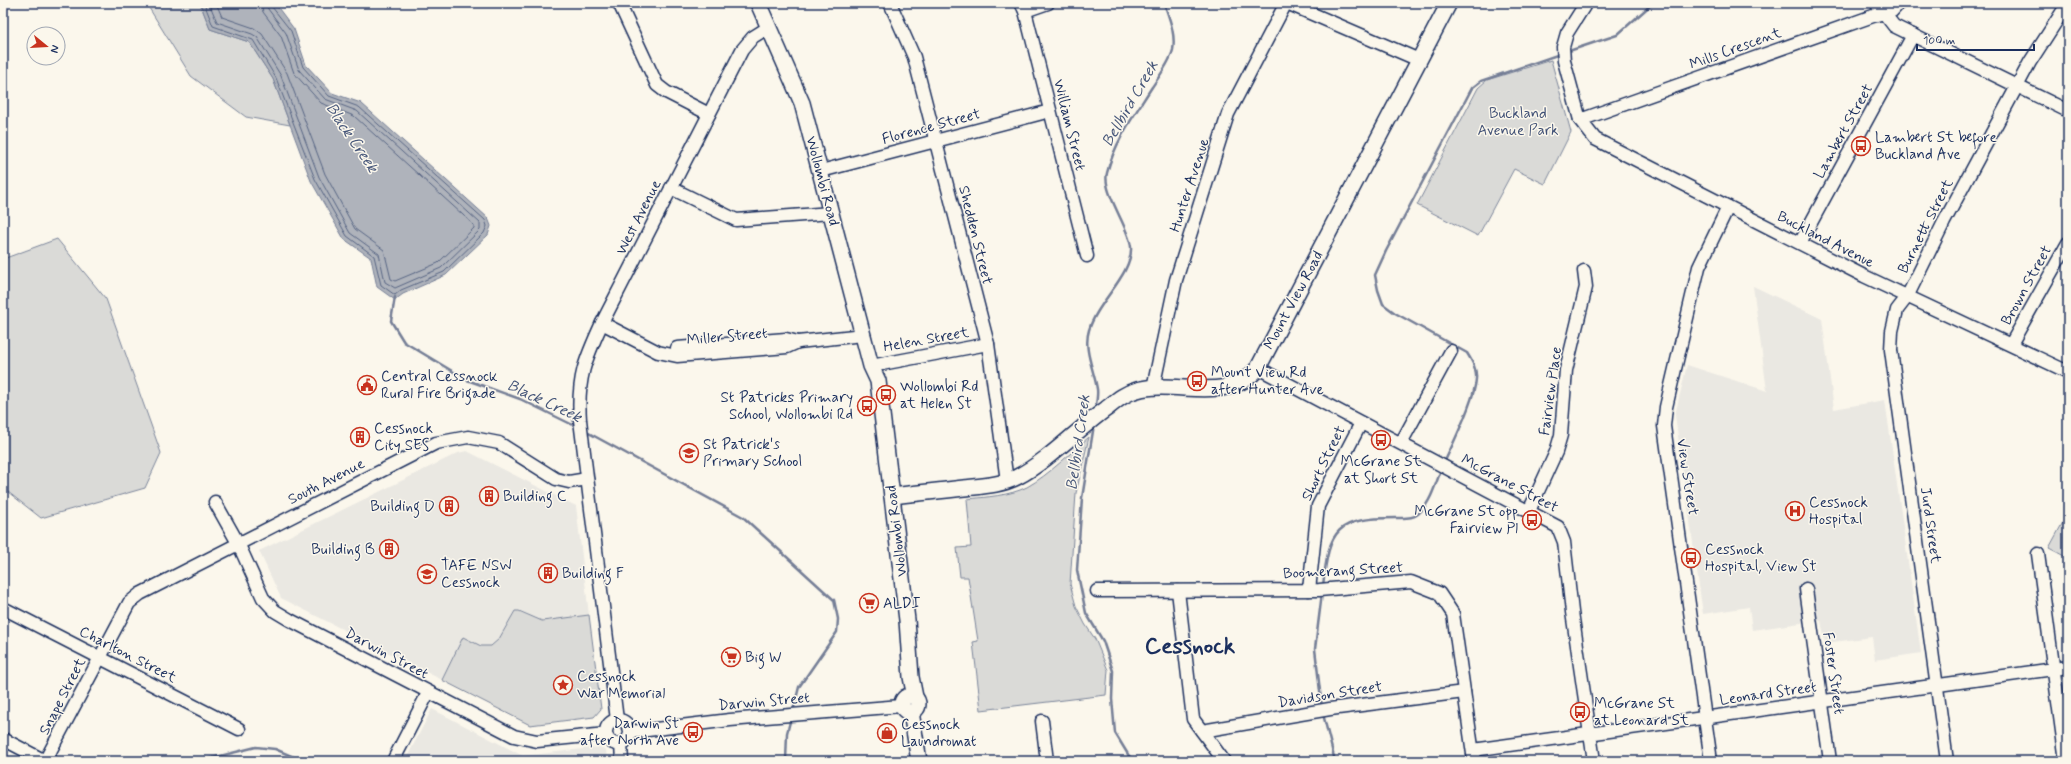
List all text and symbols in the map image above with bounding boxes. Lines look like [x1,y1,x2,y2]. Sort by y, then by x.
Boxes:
street label: Mills Crescent [1687,23,1784,75]
north arrow [26,26,66,66]
scale bar [1917,26,2034,52]
text: 100 m [1923,33,1955,49]
text: N [47,43,62,54]
water label: Bellbird Creek [1097,57,1163,151]
street label: William Street [1048,77,1090,173]
street label: Lambert Street [1810,81,1878,182]
water label: Black Creek [321,99,383,178]
street label: Florence Street [880,104,983,150]
park label: Buckland Avenue Park [1477,104,1559,141]
place label: Lambert St before Buckland Ave [1875,128,1997,165]
street label: Wollombi Road [800,134,844,228]
bus stop icon: Lambert St before Buckland Ave [1850,135,1872,157]
street label: Hunter Avenue [1165,136,1215,235]
street label: West Avenue [611,176,666,258]
street label: Burnett Street [1894,176,1958,277]
street label: Shedden Street [953,184,997,287]
street label: Buckland Avenue [1774,207,1877,273]
street label: Brown Street [1997,242,2057,329]
street label: Mount View Road [1259,248,1328,353]
street label: Miller Street [686,323,769,350]
street label: Helen Street [882,323,971,357]
street label: Fairview Place [1535,345,1567,437]
place label: Mount View Rd after Hunter Ave [1211,363,1324,400]
place label: Central Cessnock Rural Fire Brigade [381,367,498,405]
bus stop icon: Mount View Rd after Hunter Ave [1186,370,1208,392]
public building icon: Central Cessnock Rural Fire Brigade [356,374,378,396]
water label: Black Creek [504,375,586,428]
place label: Wollombi Rd at Helen St [900,377,978,414]
bus stop icon: Wollombi Rd at Helen St [875,384,897,406]
place label: St Patricks Primary School, Wollombi Rd [721,388,853,425]
water label: Bellbird Creek [1061,393,1096,491]
bus stop icon: St Patricks Primary School, Wollombi Rd [856,395,878,417]
place label: Cessnock City SES [374,419,433,456]
street label: Short Street [1297,423,1351,504]
building icon: Cessnock City SES [349,426,371,448]
bus stop icon: McGrane St at Short St [1370,429,1392,451]
place label: St Patrick's Primary School [703,435,802,472]
street label: View Street [1671,437,1703,517]
school or university icon: St Patrick's Primary School [678,442,700,464]
street label: McGrane Street [1457,450,1562,518]
place label: McGrane St at Short St [1341,452,1422,489]
street label: South Avenue [285,454,368,510]
street label: Wollombi Road [881,484,913,578]
building icon: Building C [478,485,500,507]
street label: Jurd Street [1915,486,1945,565]
place label: Building C [503,487,567,508]
place label: Cessnock Hospital [1809,493,1868,530]
building icon: Building D [438,495,460,517]
place label: Building D [370,497,435,518]
hospital icon: Cessnock Hospital [1784,500,1806,522]
place label: McGrane St opp Fairview Pl [1414,502,1518,539]
bus stop icon: McGrane St opp Fairview Pl [1521,509,1543,531]
building icon: Building B [378,538,400,560]
place label: Building B [311,540,375,561]
place label: Cessnock Hospital, View St [1705,540,1817,577]
bus stop icon: Cessnock Hospital, View St [1680,547,1702,569]
place label: TAFE NSW Cessnock [441,556,512,593]
street label: Boomerang Street [1283,558,1404,585]
building icon: Building F [537,562,559,584]
school or university icon: TAFE NSW Cessnock [416,563,438,585]
place label: Building F [562,564,624,585]
supermarket icon: ALDI [858,592,880,614]
place label: ALDI [883,594,921,614]
street label: Charlton Street [75,622,180,688]
street label: Darwin Street [341,623,432,684]
street label: Foster Street [1817,631,1849,716]
district label: Cessnock [1145,632,1236,662]
supermarket icon: Big W [720,646,742,668]
place label: Big W [745,648,782,669]
street label: Snape Street [35,654,91,738]
place label: Cessnock War Memorial [577,667,665,704]
place icon: Cessnock War Memorial [552,674,574,696]
street label: Davidson Street [1277,677,1384,713]
street label: Leonard Street [1718,677,1818,711]
street label: Darwin Street [717,688,811,716]
place label: McGrane St at Leonard St [1594,694,1689,731]
bus stop icon: McGrane St at Leonard St [1569,701,1591,723]
place label: Darwin St after North Ave [580,714,679,751]
place label: Cessnock Laundromat [901,715,977,752]
bus stop icon: Darwin St after North Ave [682,721,704,743]
shop icon: Cessnock Laundromat [876,722,898,744]

